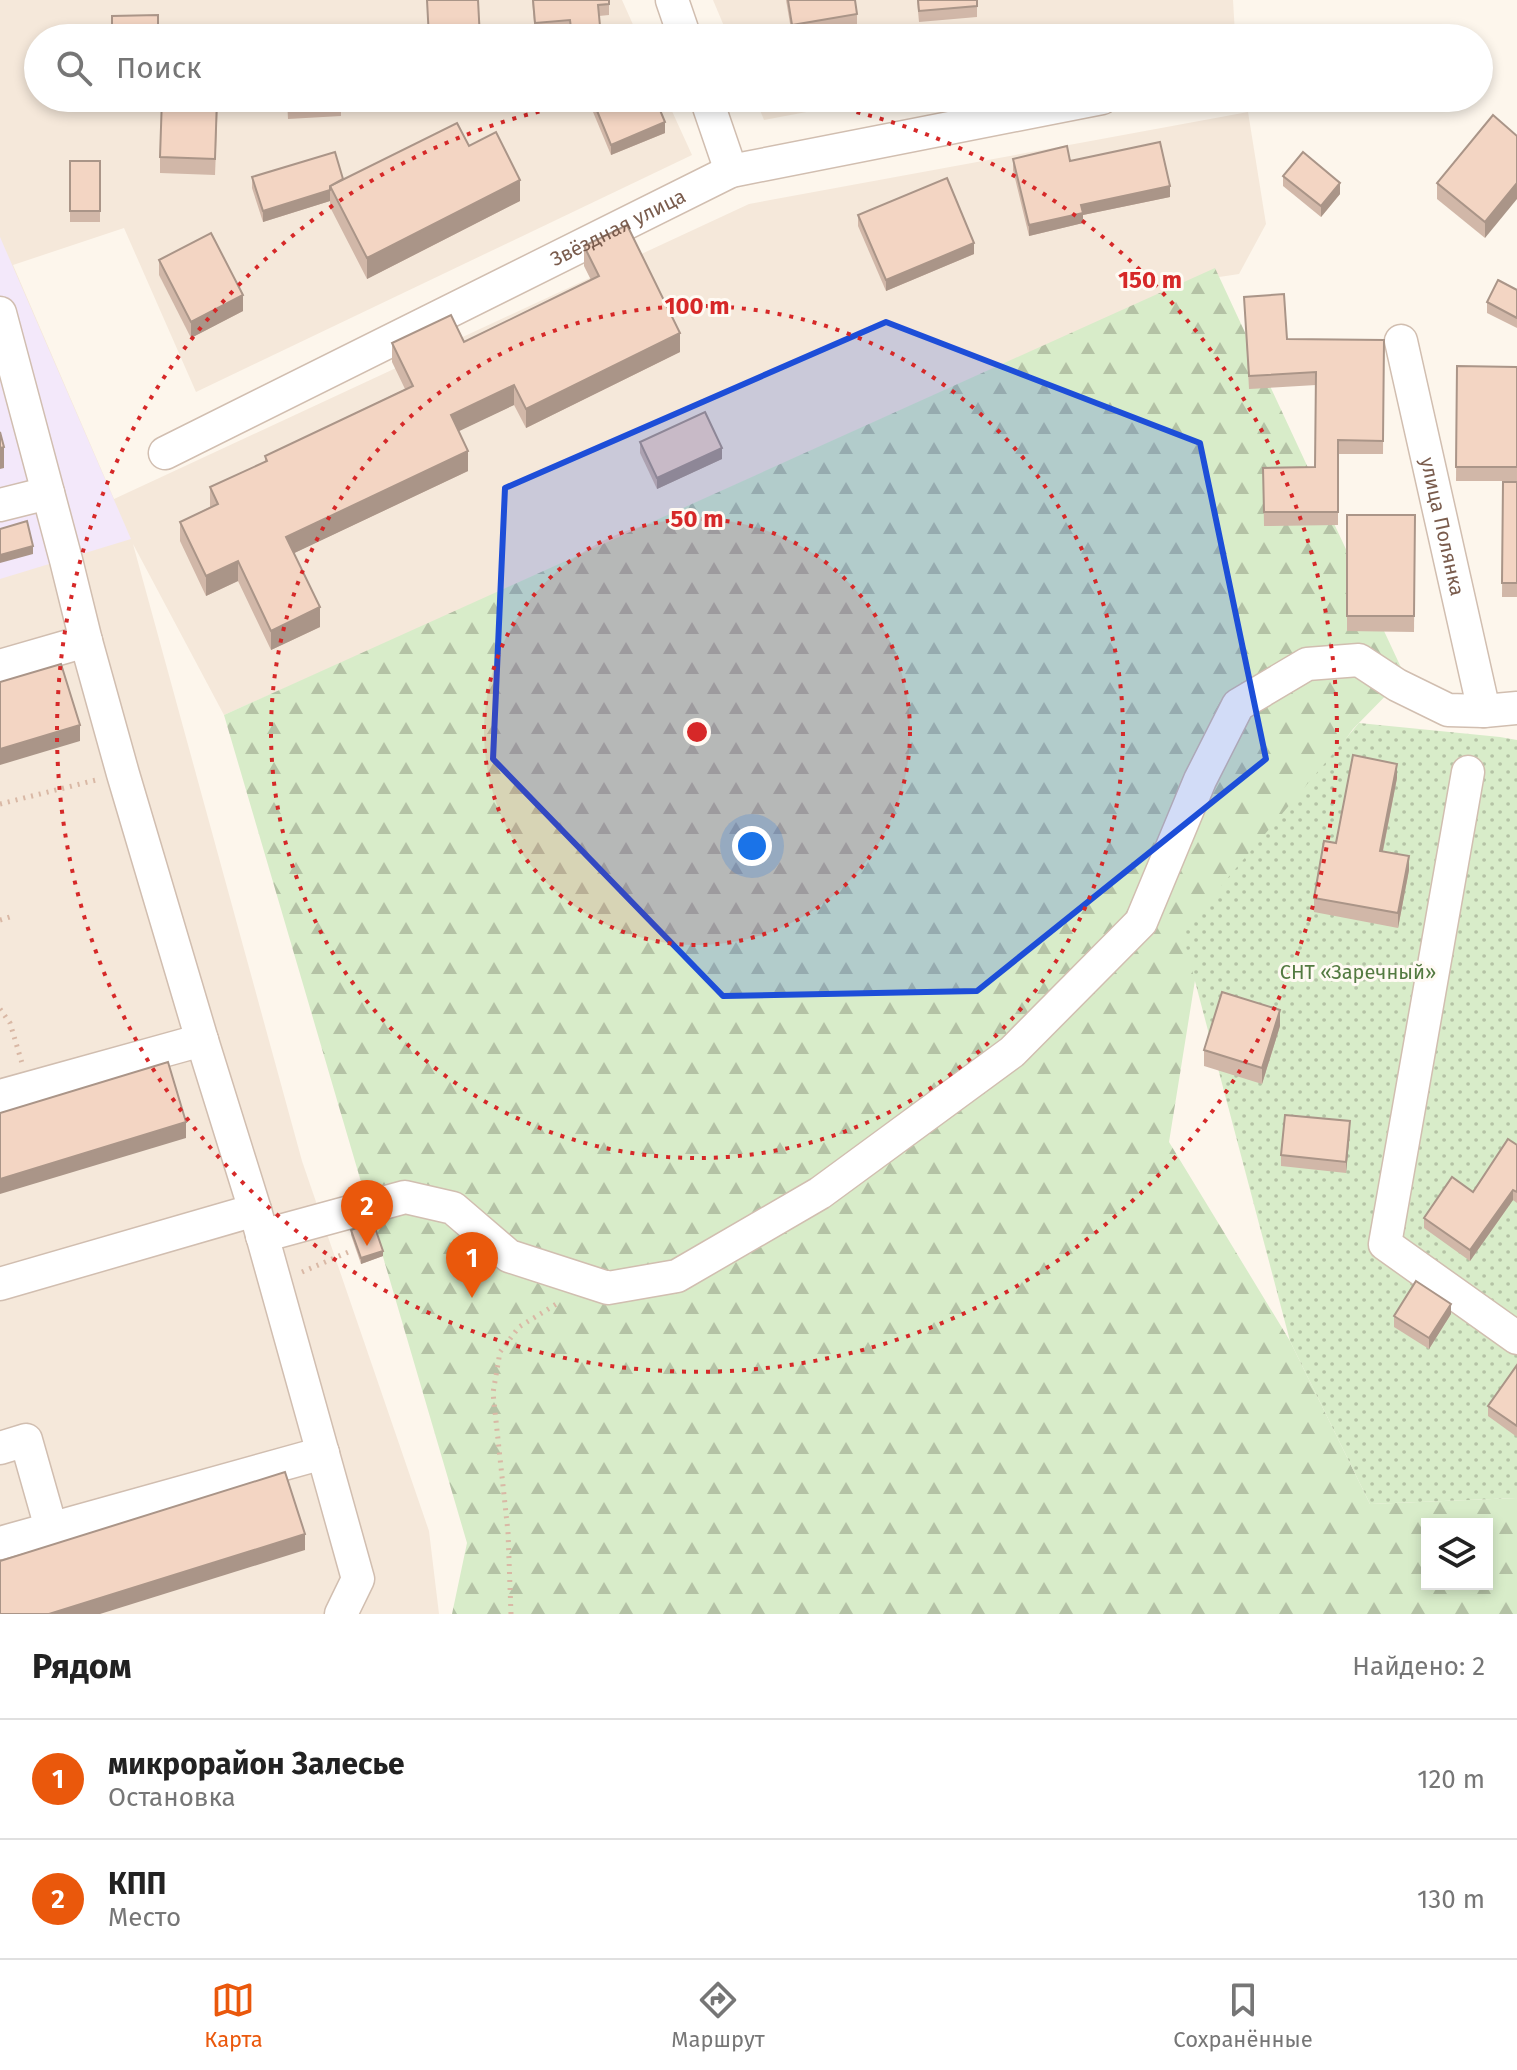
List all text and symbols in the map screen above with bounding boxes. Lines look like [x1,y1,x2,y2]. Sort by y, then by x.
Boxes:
search box [24,24,1493,112]
icon: search [52,46,96,90]
text: Поиск [116,50,202,86]
street label: Звёздная улица [546,184,689,271]
text: 150 m [1118,266,1182,294]
text: 100 m [664,292,730,320]
street label: улица Полянка [1415,455,1470,598]
text: 50 m [671,505,723,533]
centre of rings [683,718,711,746]
your location [732,826,772,866]
park label: СНТ «Заречный» [1280,960,1436,984]
pin: 2 [341,1180,393,1246]
pin: 1 [446,1232,498,1298]
map controls [1421,1518,1493,1590]
button: layers [1421,1518,1493,1590]
text: Рядом [32,1646,131,1687]
text: Найдено: 2 [1352,1651,1485,1682]
text: микрорайон Залесье [108,1746,405,1782]
text: 1 [52,1764,64,1795]
text: 120 m [1417,1764,1485,1795]
text: Остановка [108,1782,236,1813]
text: КПП [108,1866,167,1902]
text: 2 [51,1884,65,1915]
text: 130 m [1417,1884,1485,1915]
text: Место [108,1902,181,1933]
tab: Карта [204,1978,263,2053]
tab: Маршрут [671,1978,765,2053]
tab: Сохранённые [1173,1978,1313,2053]

